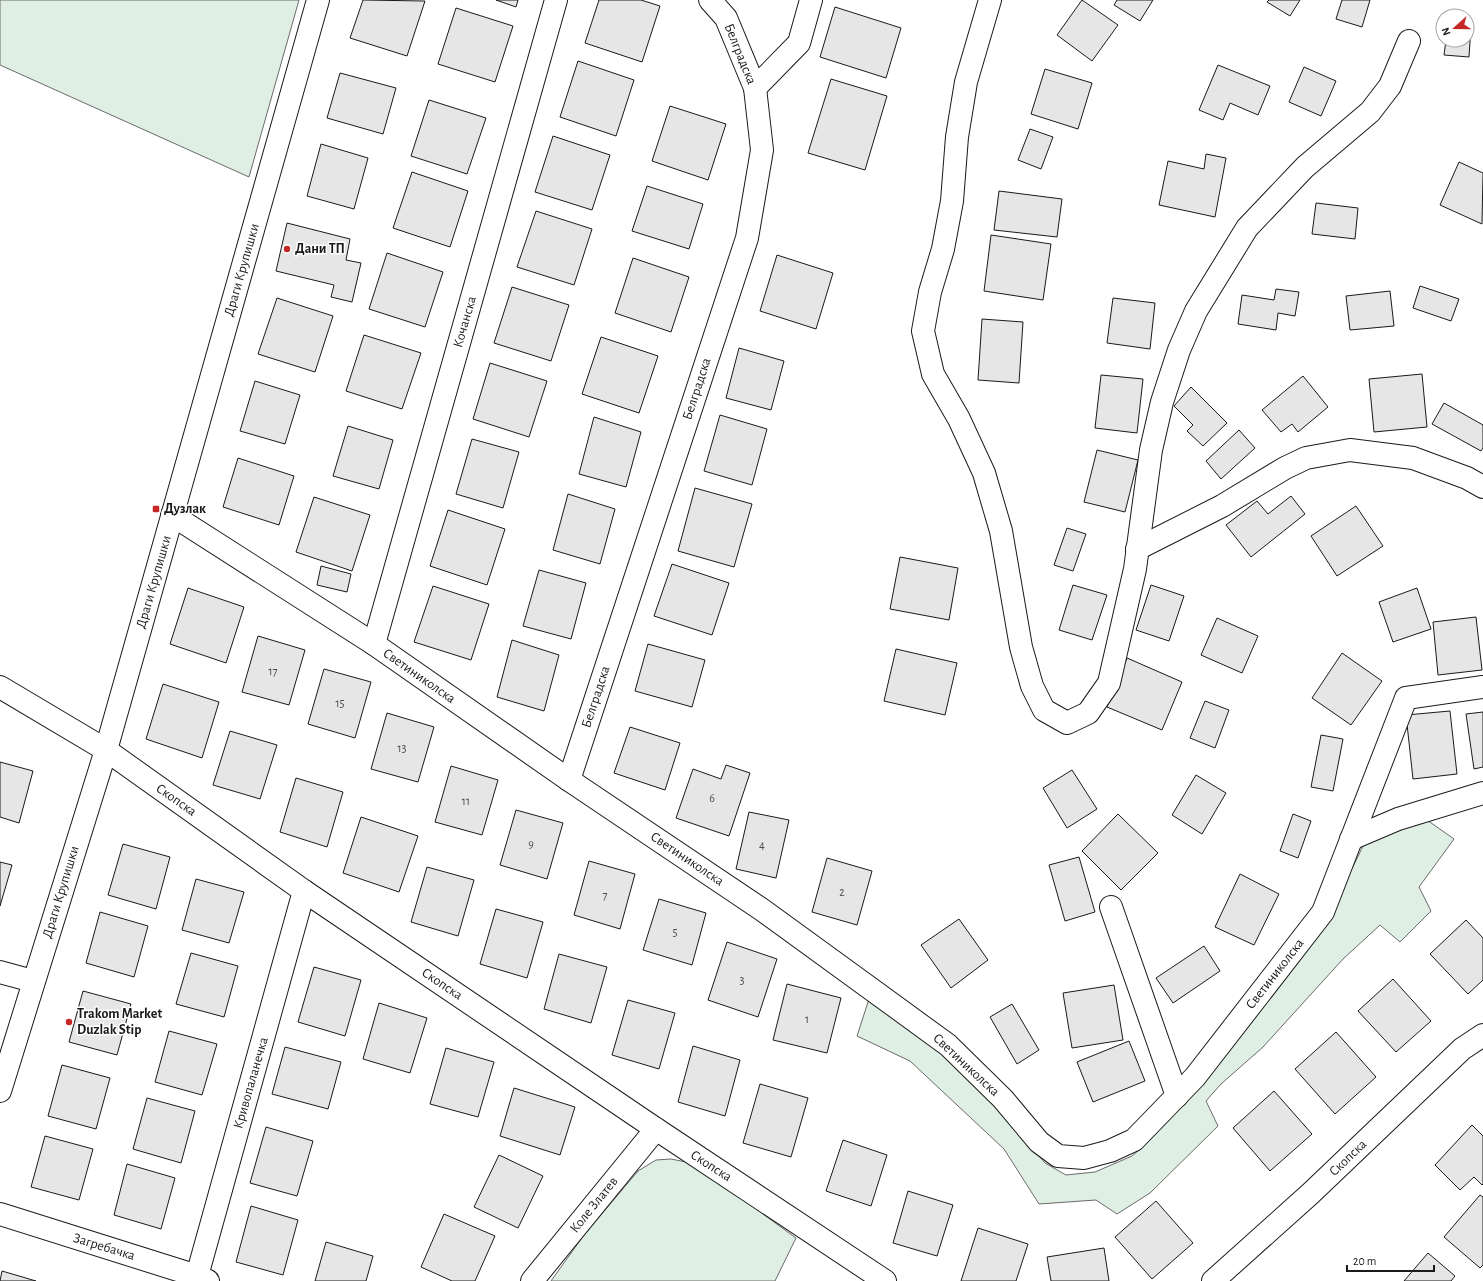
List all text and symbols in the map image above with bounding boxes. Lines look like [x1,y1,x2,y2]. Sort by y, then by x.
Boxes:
north arrow [1435,8,1475,48]
street label: Белградска [721,22,759,87]
text: N [1440,26,1453,37]
street label: Драги Крупишки [222,222,262,318]
place label: Дани ТП [295,242,345,256]
marker: Дани ТП [282,244,292,254]
street label: Кочанска [451,294,479,349]
street label: Белградска [680,356,714,422]
place label: Дузлак [164,502,206,516]
marker: Дузлак [151,504,161,514]
street label: Драги Крупишки [134,534,174,630]
street label: Светиниколска [380,646,458,706]
street label: Белградска [579,664,613,730]
house number: 17 [268,665,278,677]
house number: 15 [335,697,345,709]
house number: 13 [397,742,407,754]
street label: Скопска [153,781,199,819]
house number: 6 [709,792,715,804]
house number: 11 [462,795,470,807]
street label: Светиниколска [648,829,727,889]
house number: 9 [528,838,534,850]
house number: 4 [759,839,765,851]
street label: Драги Крупишки [40,844,82,940]
house number: 2 [839,886,845,898]
house number: 7 [602,889,608,901]
house number: 5 [672,926,678,938]
street label: Светиниколска [1243,936,1307,1012]
street label: Скопска [419,965,465,1003]
house number: 3 [740,974,745,986]
place label: Trakom Market Duzlak Stip [77,1007,162,1037]
house number: 1 [805,1013,809,1025]
marker: Trakom Market Duzlak Stip [64,1017,74,1027]
street label: Светиниколска [930,1031,1002,1099]
street label: Кривопаланечка [231,1035,271,1130]
street label: Скопска [1327,1137,1370,1179]
street label: Скопска [688,1148,735,1185]
street label: Коле Златев [567,1174,621,1236]
street label: Загребачка [71,1231,137,1263]
scale bar [1347,1247,1434,1273]
text: 20 m [1353,1255,1376,1267]

